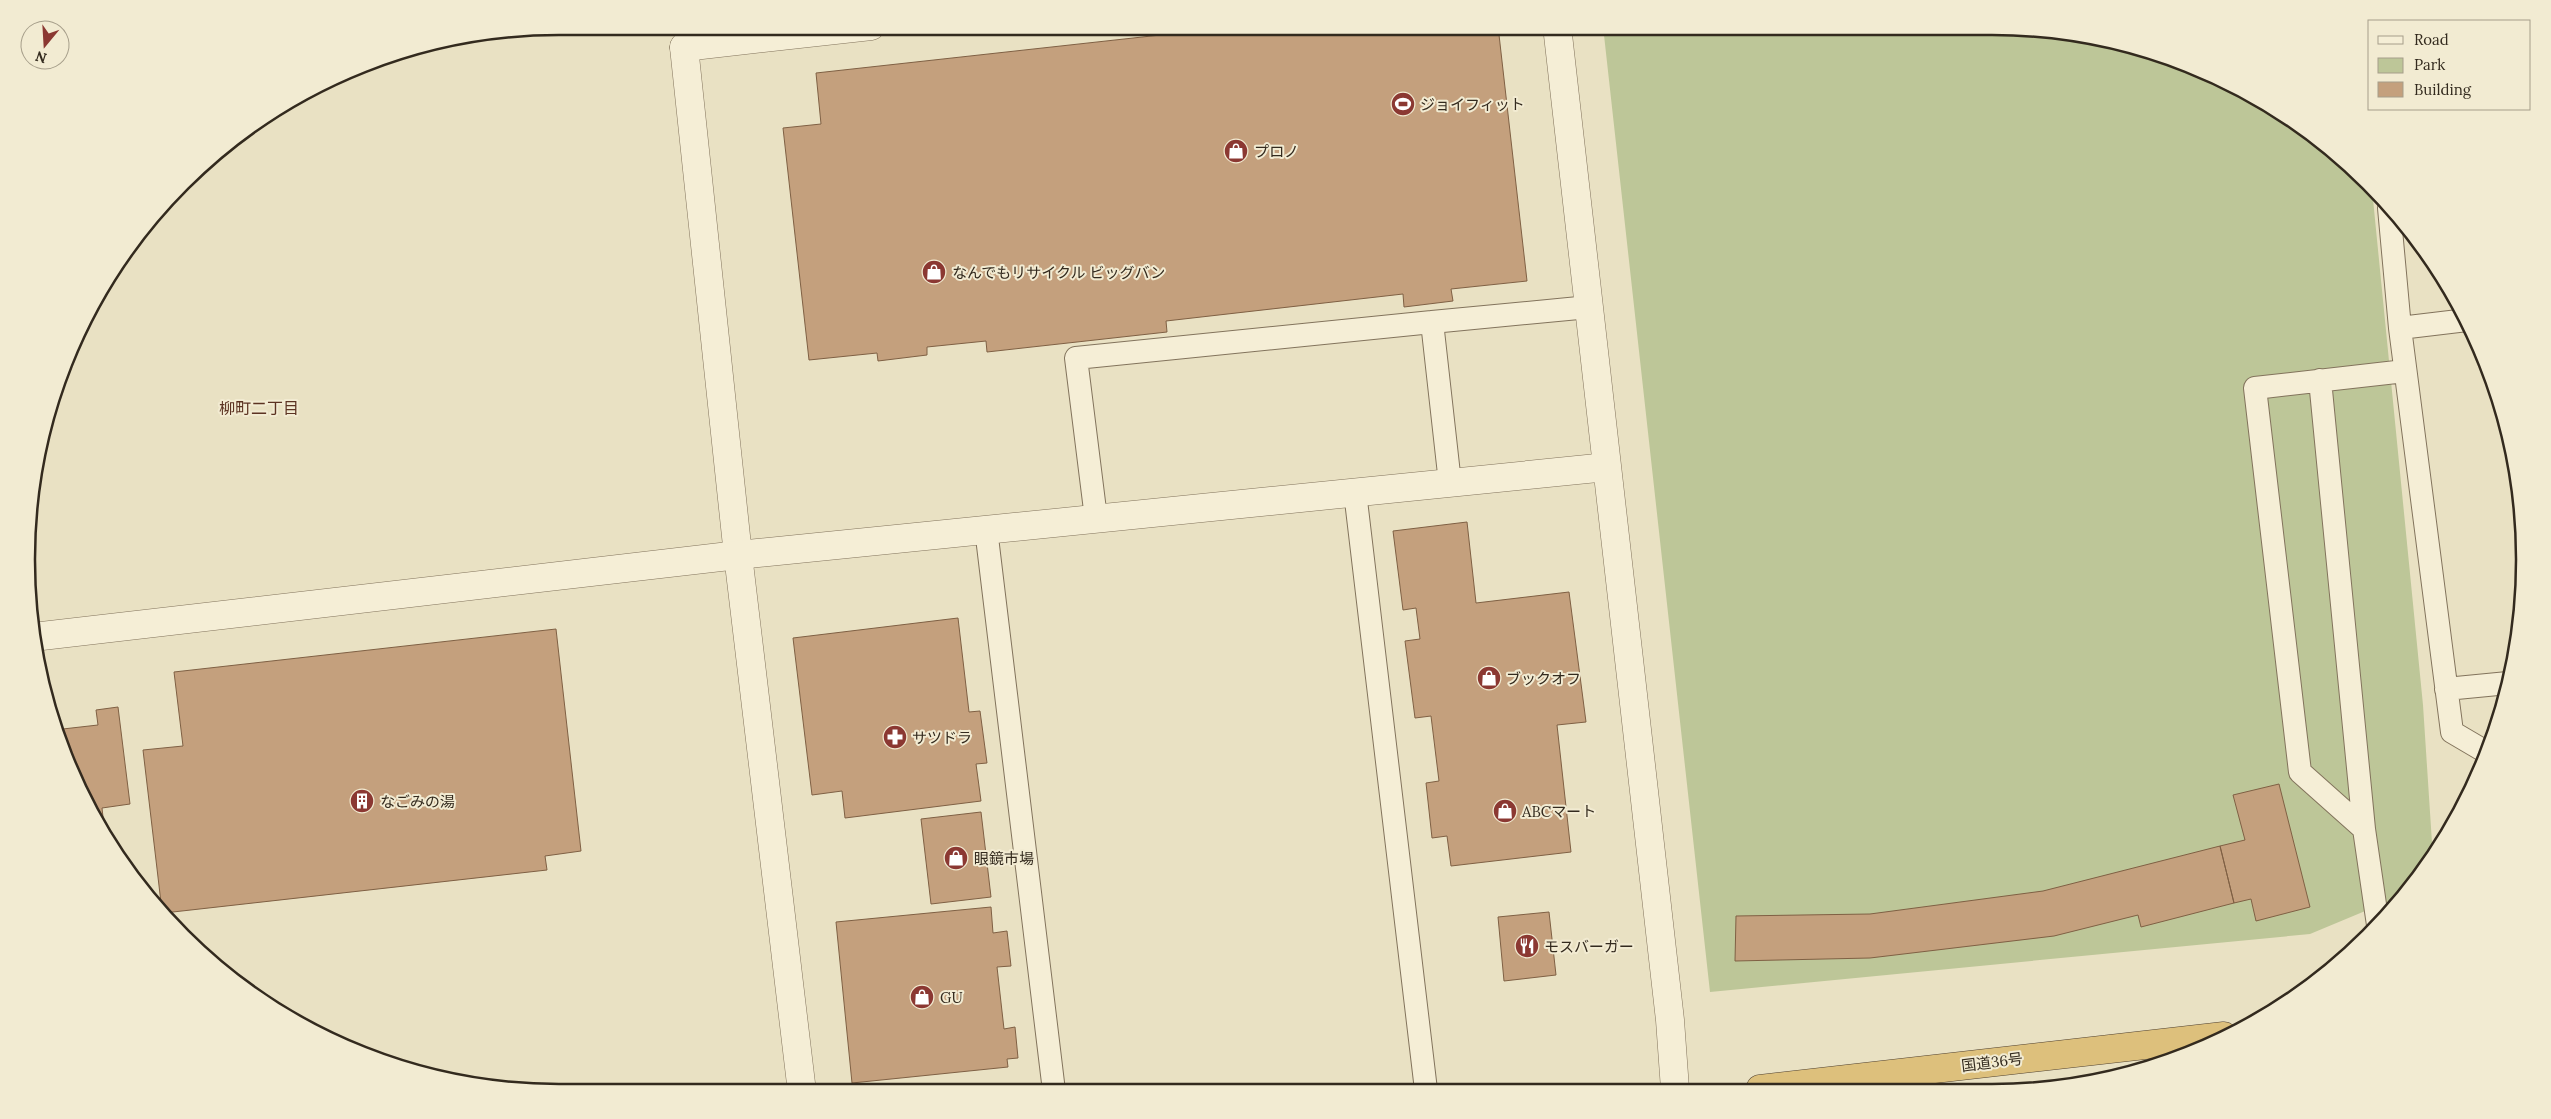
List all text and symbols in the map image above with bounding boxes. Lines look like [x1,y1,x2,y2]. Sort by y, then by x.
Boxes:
north arrow [20,20,70,70]
legend [2368,20,2531,110]
text: Road [2414,30,2449,49]
text: N [33,47,49,68]
text: Park [2414,55,2445,74]
text: Building [2414,80,2472,99]
sports icon: ジョイフィット [1390,91,1416,117]
place label: ジョイフィット [1420,95,1525,114]
shop icon: プロノ [1223,138,1249,164]
place label: プロノ [1254,142,1299,161]
shop icon: なんでもリサイクル ビッグバン [921,259,947,285]
place label: なんでもリサイクル ビッグバン [952,263,1165,282]
district label: 柳町二丁目 [219,398,299,418]
shop icon: ブックオフ [1476,665,1502,691]
place label: ブックオフ [1506,669,1581,688]
pharmacy icon: サツドラ [882,724,908,750]
place label: サツドラ [912,728,972,747]
building icon: なごみの湯 [349,788,375,814]
place label: なごみの湯 [380,792,455,811]
shop icon: ABCマート [1492,798,1518,824]
place label: ABCマート [1521,802,1596,821]
shop icon: 眼鏡市場 [943,845,969,871]
place label: 眼鏡市場 [974,849,1034,868]
restaurant icon: モスバーガー [1514,933,1540,959]
place label: モスバーガー [1544,937,1634,956]
shop icon: GU [909,984,935,1010]
place label: GU [940,988,963,1007]
street label: 国道36号 [1960,1049,2024,1075]

